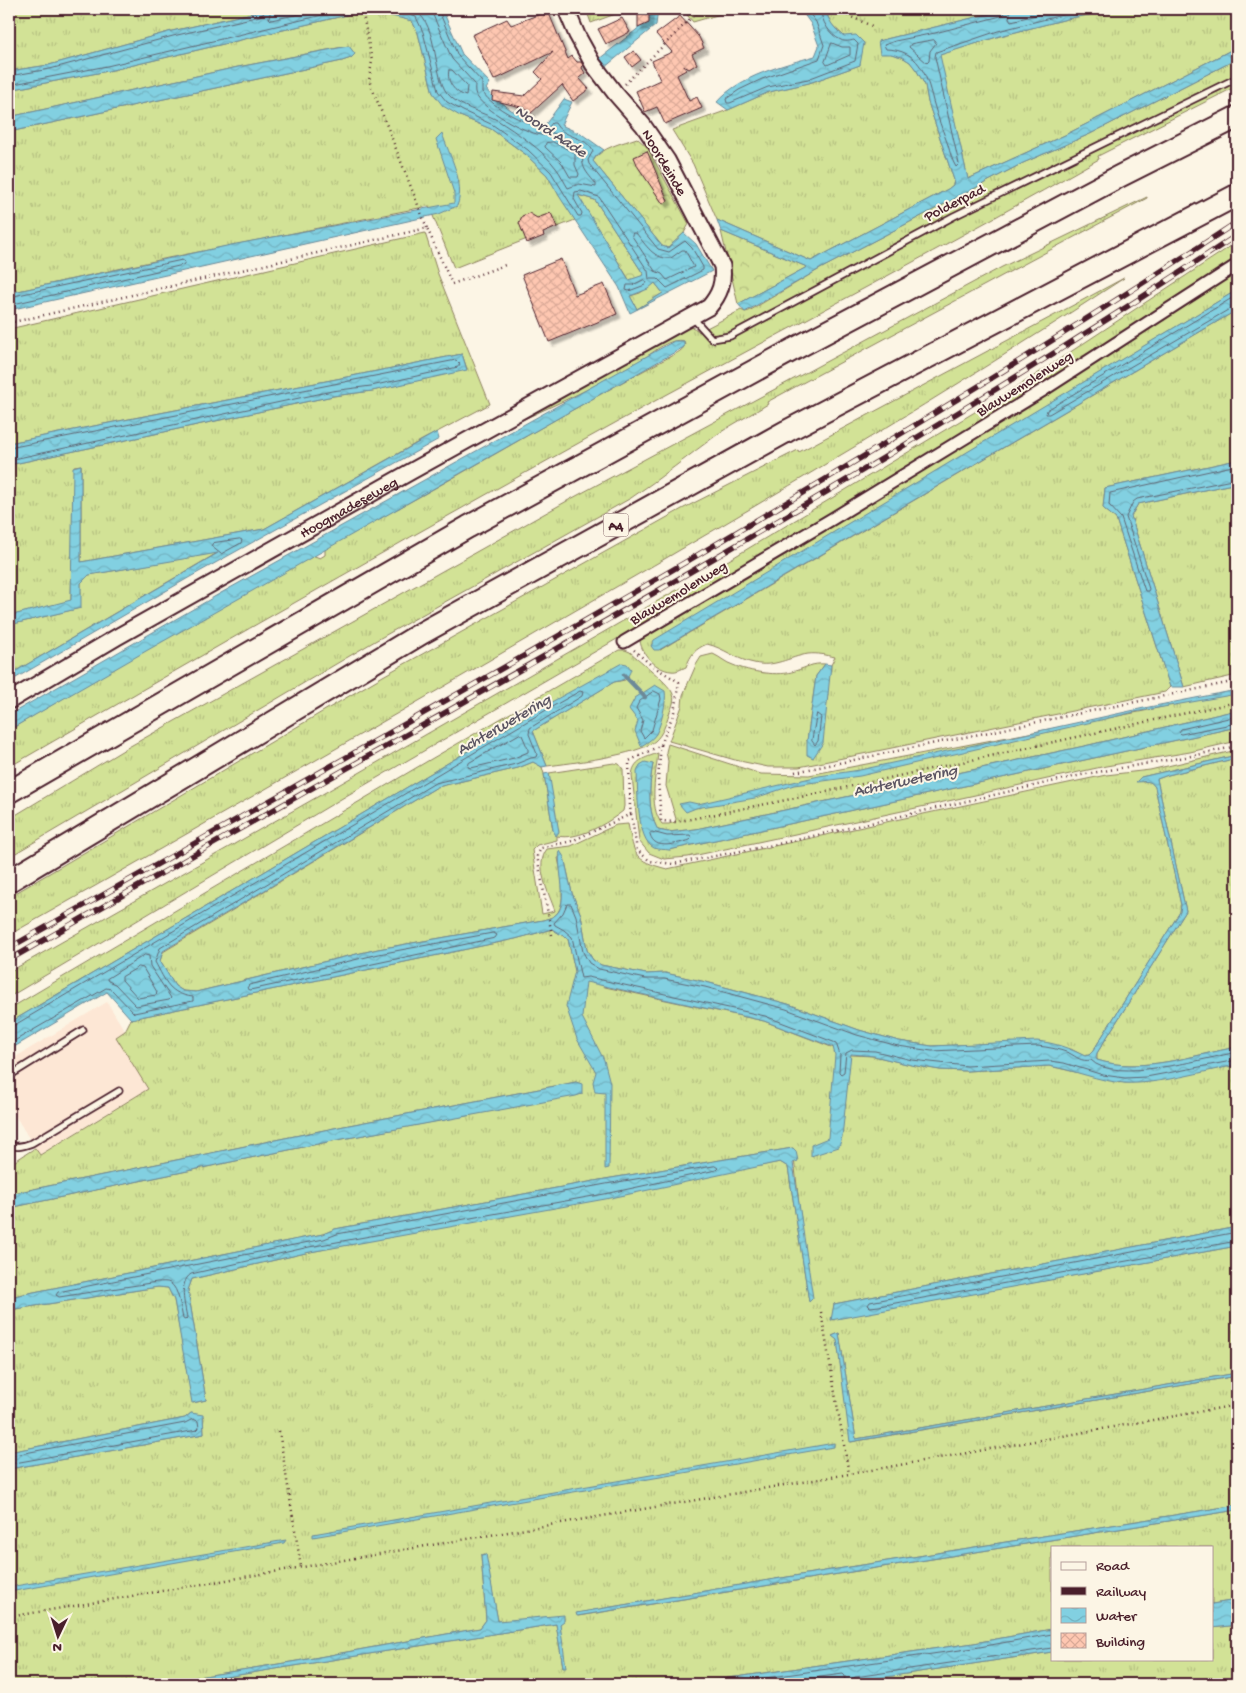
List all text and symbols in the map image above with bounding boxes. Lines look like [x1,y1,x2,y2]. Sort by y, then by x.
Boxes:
water label: Noord Aade [511,103,590,164]
street label: Noordeinde [636,127,690,200]
street label: Polderpad [921,180,989,227]
street label: Blauwemolenweg [973,348,1077,422]
street label: Hoogmadeseweg [297,474,401,543]
road number: A4 [604,514,628,536]
street label: Blauwemolenweg [626,558,731,630]
water label: Achterwetering [454,691,556,761]
water label: Achterwetering [852,762,960,803]
legend [1051,1546,1214,1660]
text: Road [1096,1558,1130,1576]
text: Railway [1096,1584,1147,1602]
text: Water [1096,1608,1138,1626]
north arrow [32,1610,82,1660]
text: Building [1095,1634,1145,1652]
text: N [52,1638,62,1655]

